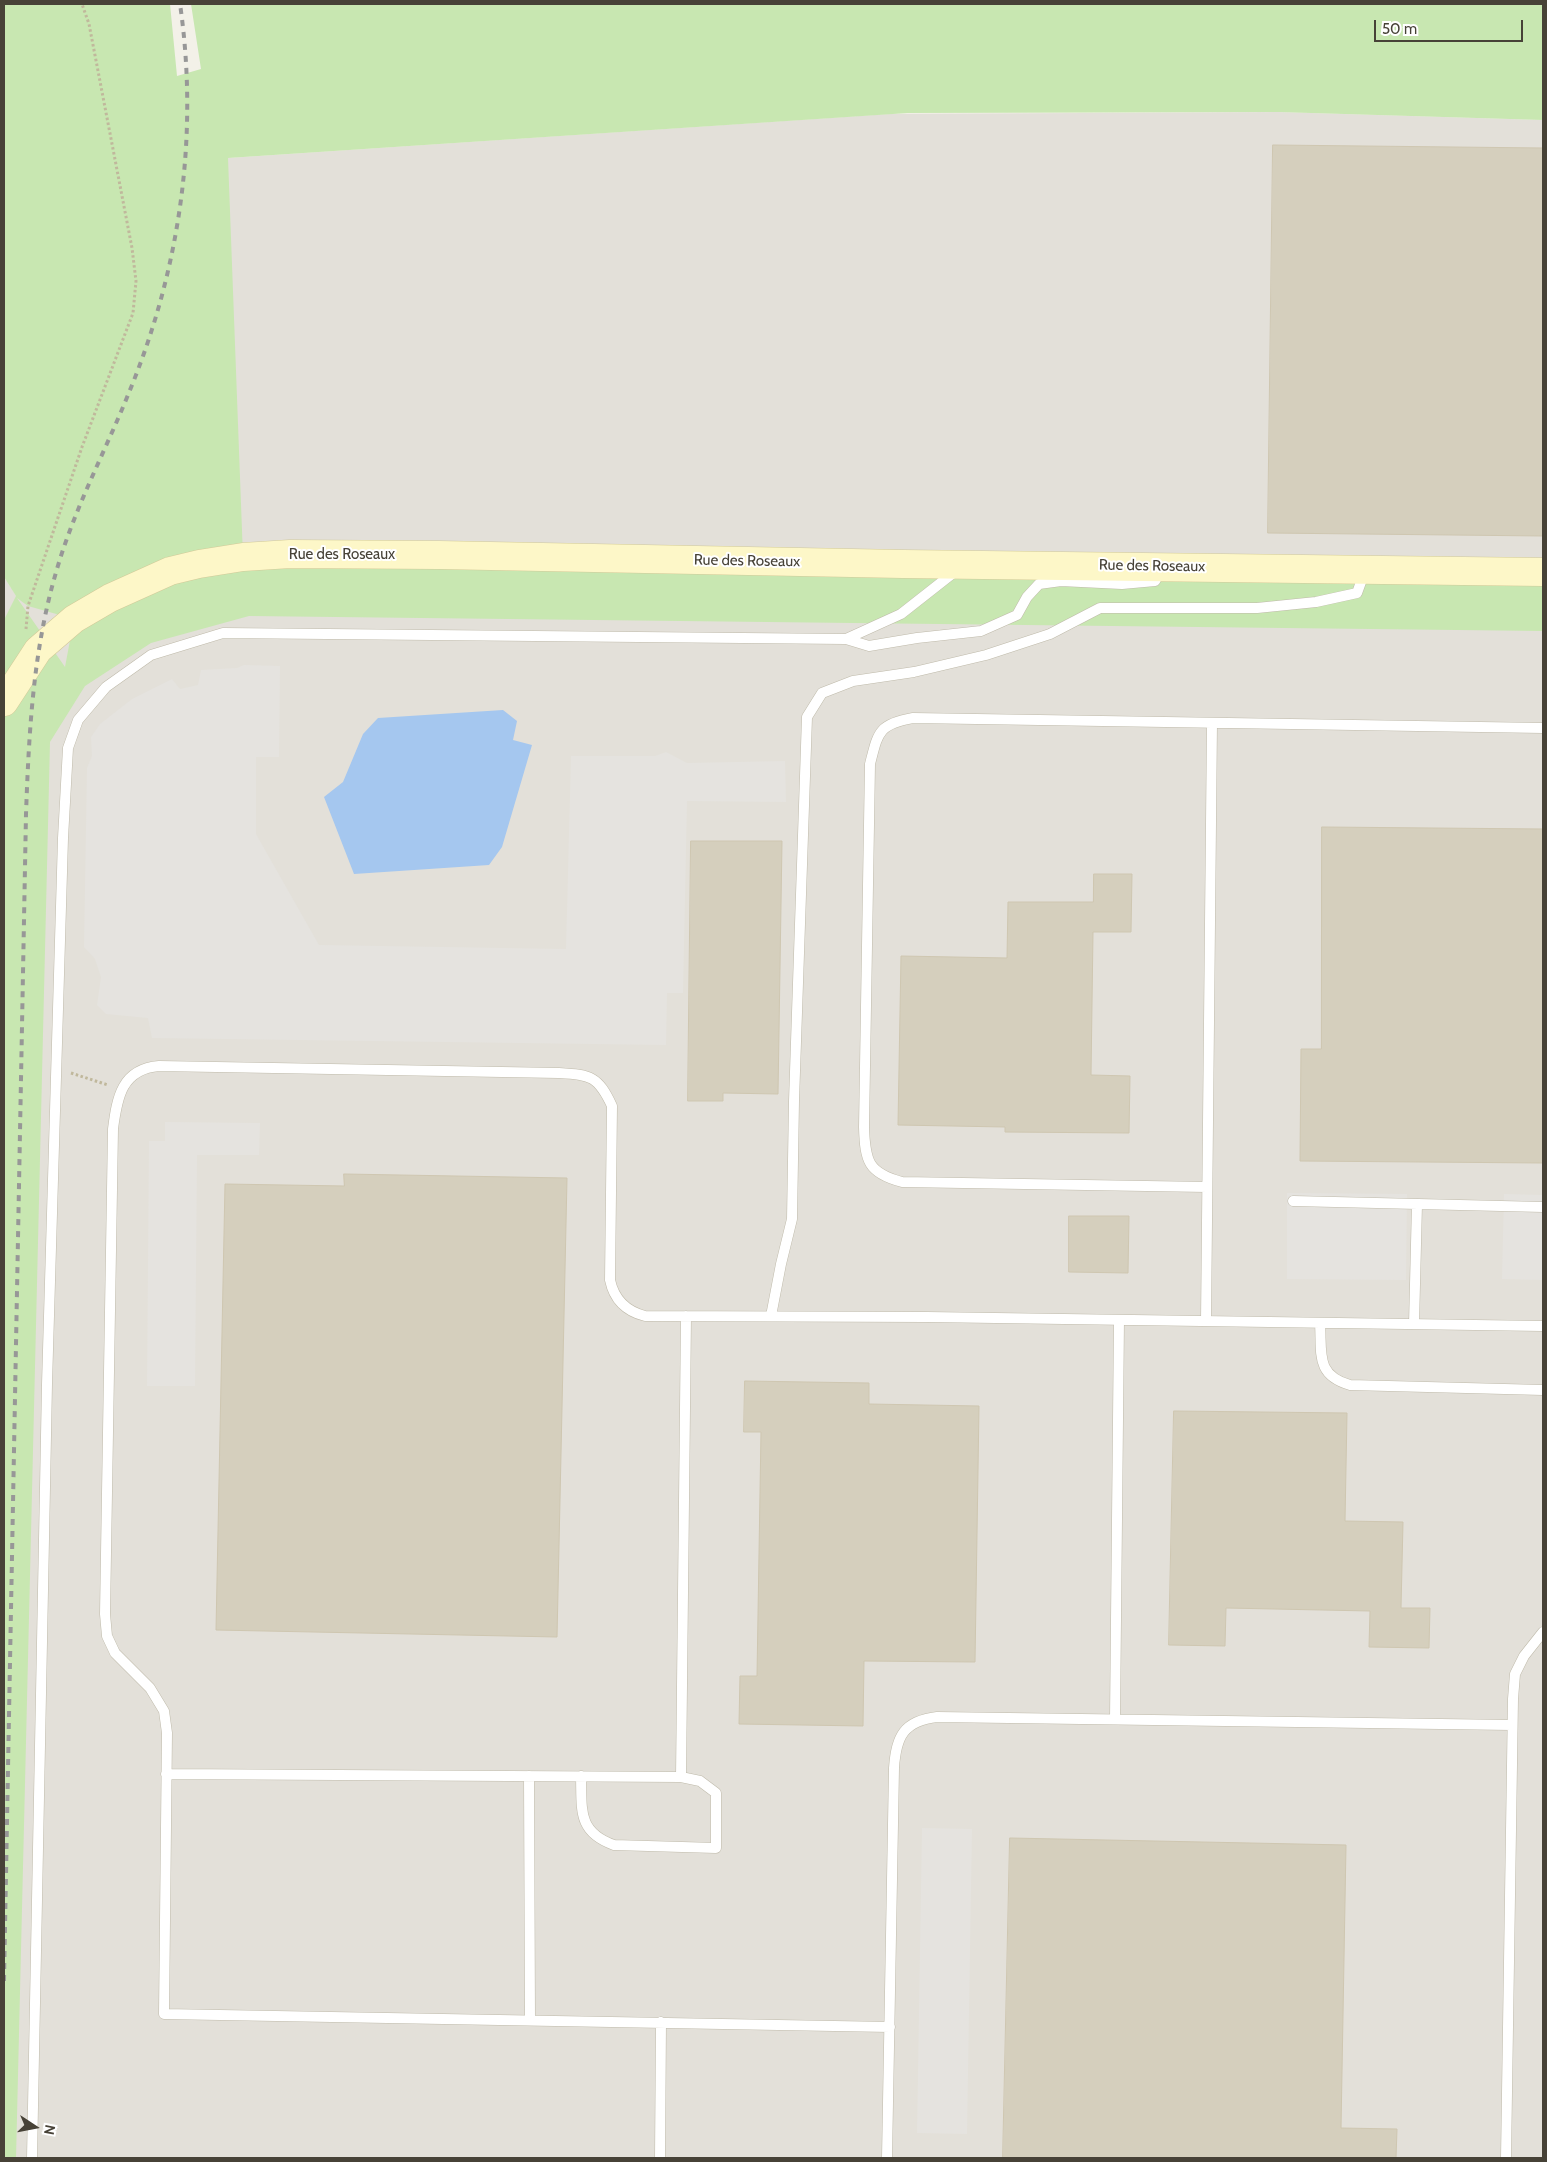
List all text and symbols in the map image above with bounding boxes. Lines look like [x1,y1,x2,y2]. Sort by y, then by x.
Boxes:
scale bar [1377,10,1526,42]
text: 50 m [1382,20,1417,38]
street label: Rue des Roseaux [289,546,395,564]
street label: Rue des Roseaux [694,551,800,571]
street label: Rue des Roseaux [1099,556,1205,576]
north arrow [10,2102,60,2152]
text: N [40,2123,60,2136]

